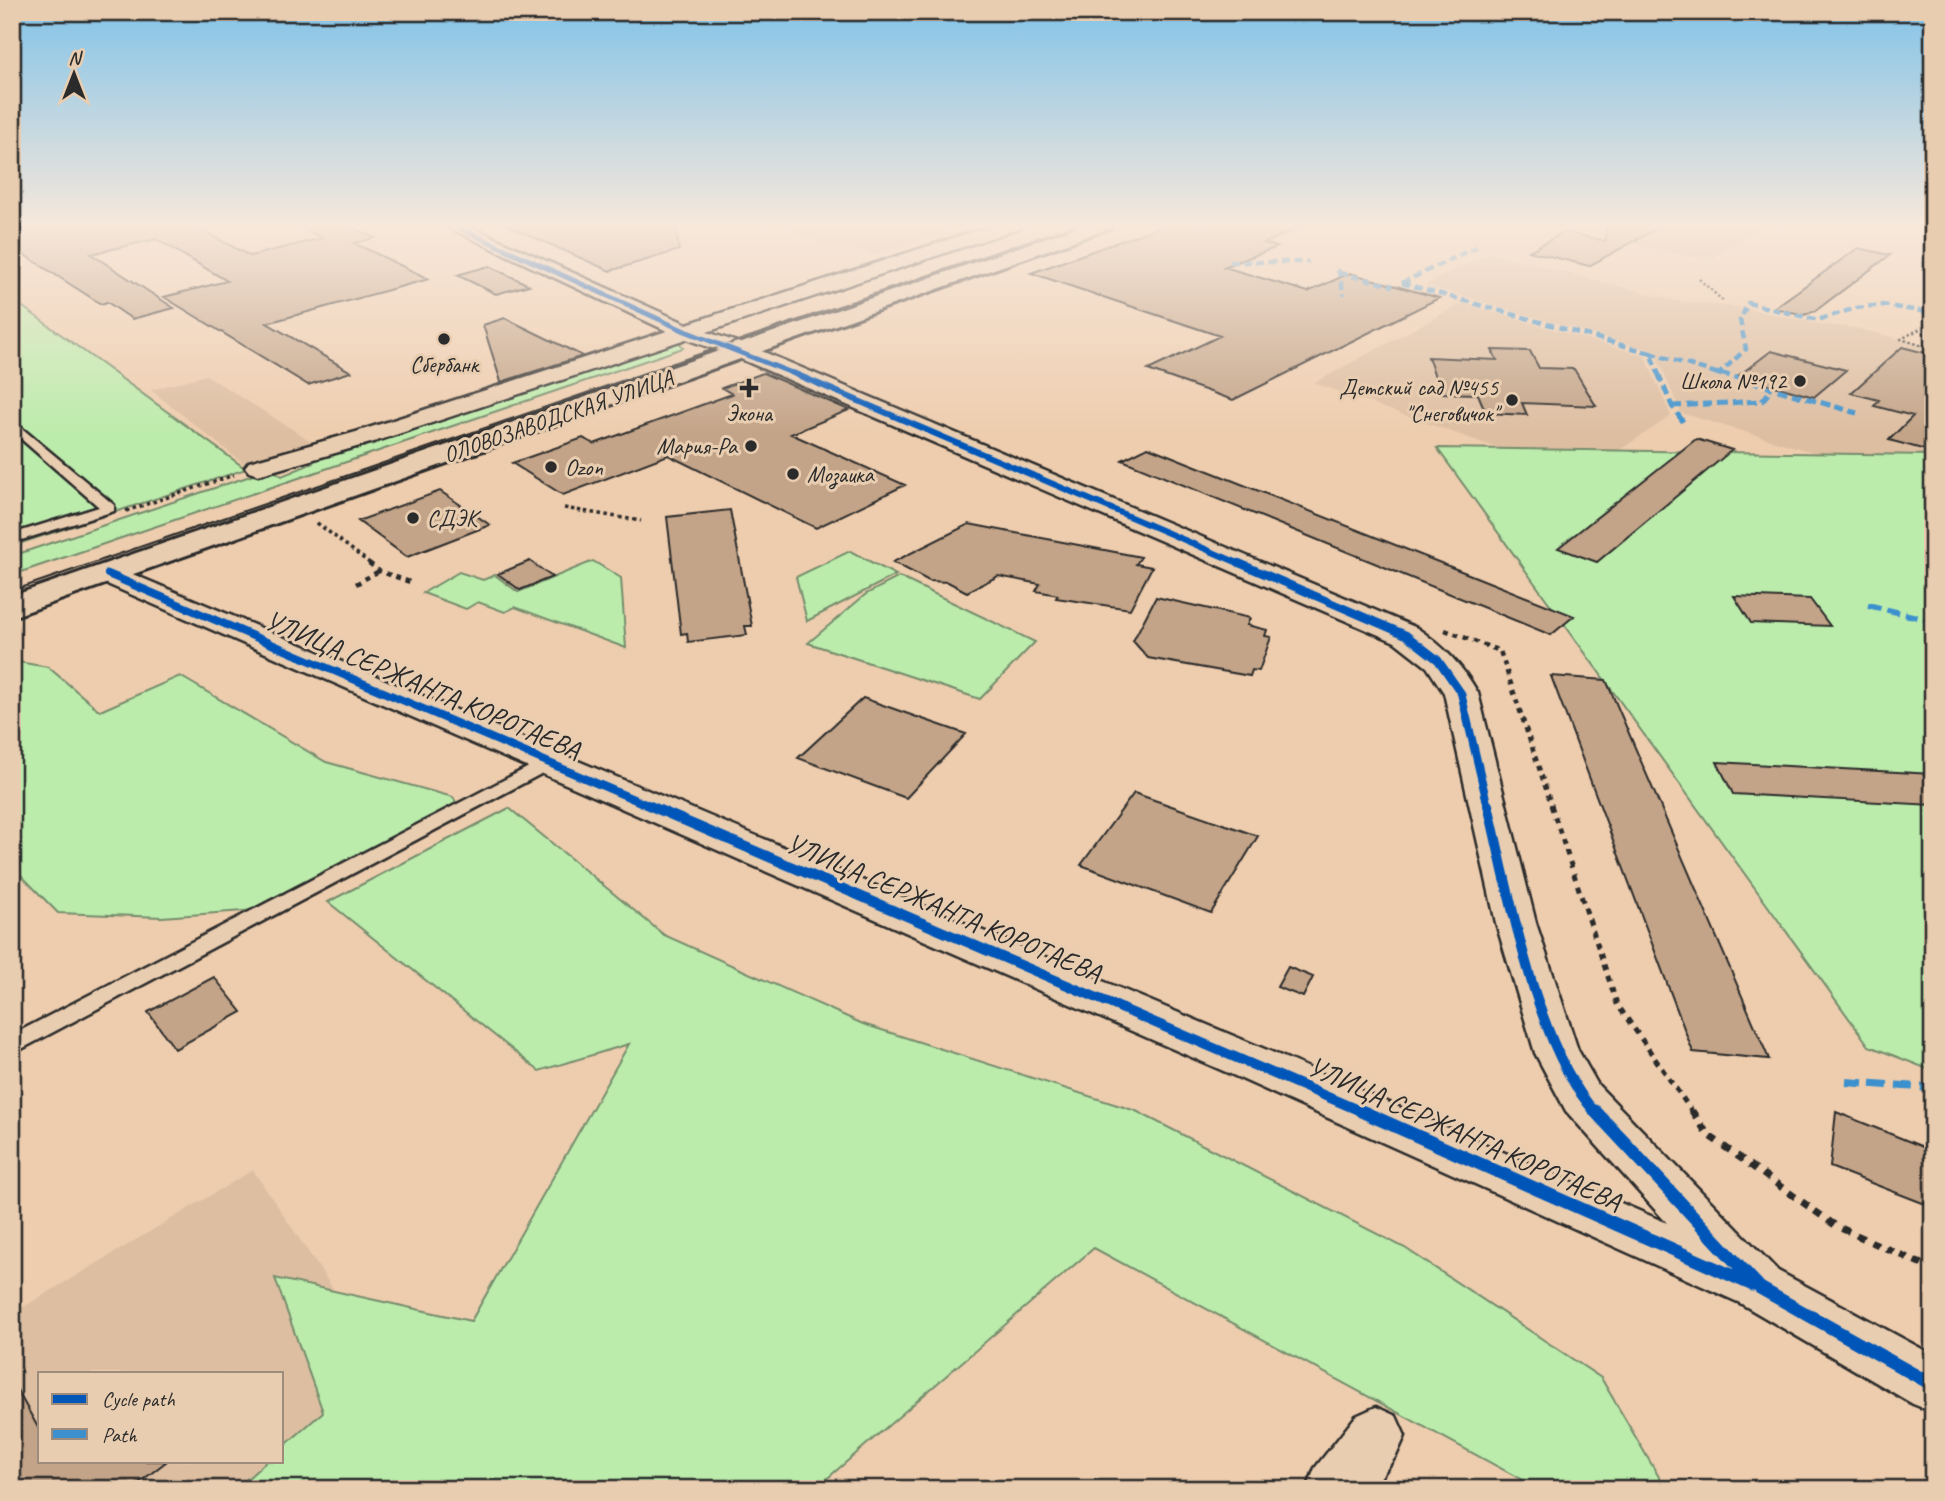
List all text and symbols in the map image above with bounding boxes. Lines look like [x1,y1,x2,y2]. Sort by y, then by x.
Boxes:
north arrow [38,38,108,108]
text: N [68,46,83,70]
marker: Сбербанк [436,331,452,347]
place label: Сбербанк [410,350,480,379]
street label: ОЛОВОЗАВОДСКАЯ УЛИЦА [440,363,678,469]
place label: Школа №192 [1680,367,1788,396]
place label: Детский сад №455 "Снеговичок" [1339,373,1503,428]
marker: Школа №192 [1792,373,1808,389]
marker: Экона [741,380,757,396]
marker: Детский сад №455 "Снеговичок" [1504,392,1520,408]
place label: Экона [726,399,774,428]
place label: Мария-Ра [657,432,739,461]
marker: Мария-Ра [743,438,759,454]
place label: Ozon [565,453,603,482]
marker: Ozon [543,459,559,475]
place label: Мозаика [807,460,876,490]
marker: Мозаика [785,466,801,482]
place label: СДЭК [427,504,482,533]
marker: СДЭК [405,510,421,526]
street label: УЛИЦА СЕРЖАНТА КОРОТАЕВА [260,602,587,767]
street label: УЛИЦА СЕРЖАНТА КОРОТАЕВА [781,825,1108,990]
street label: УЛИЦА СЕРЖАНТА КОРОТАЕВА [1303,1048,1628,1219]
legend [38,1372,284,1462]
text: Cycle path [102,1386,175,1412]
text: Path [102,1422,138,1448]

